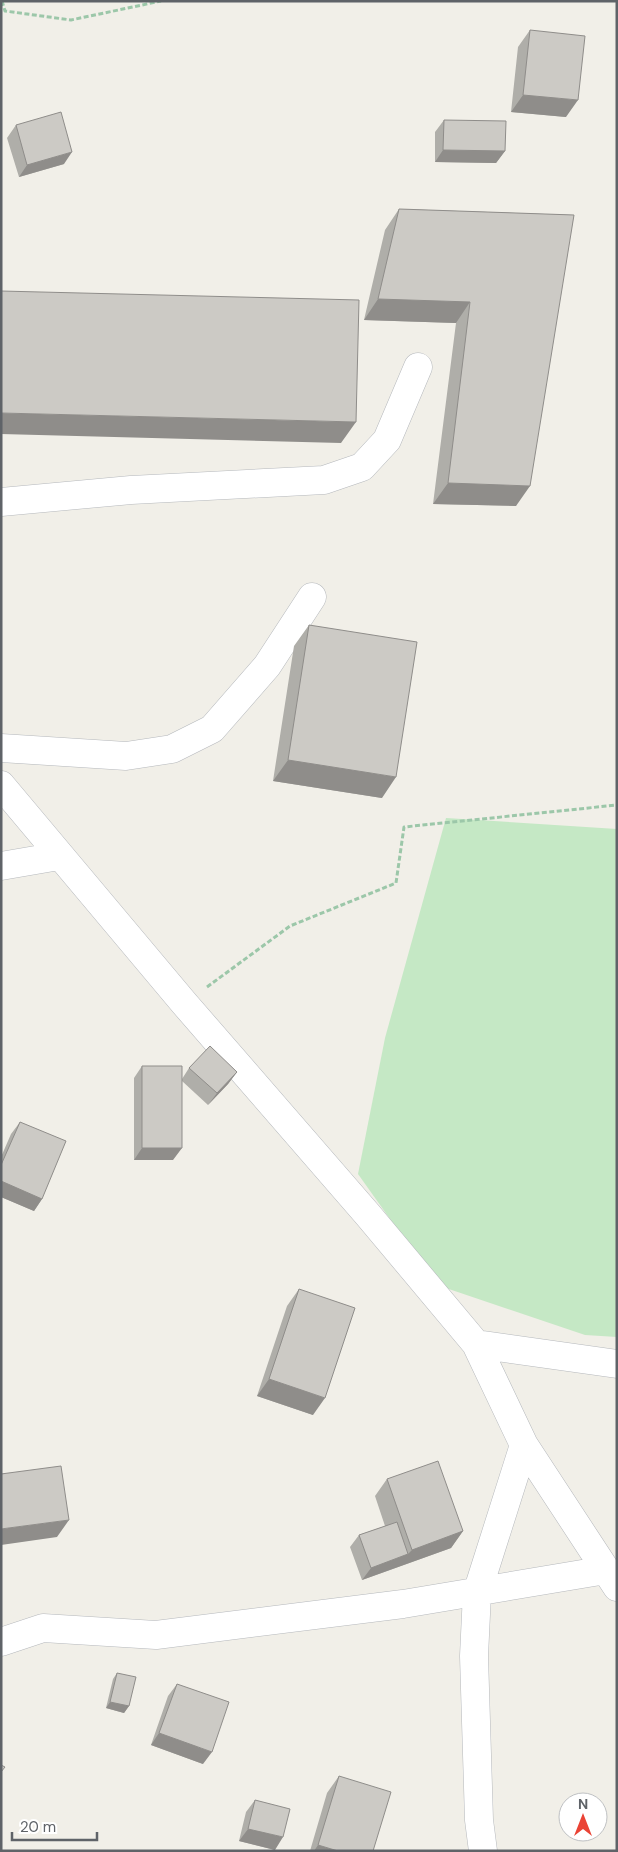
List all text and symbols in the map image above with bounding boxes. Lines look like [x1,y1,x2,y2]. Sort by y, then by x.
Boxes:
north arrow [558,1792,608,1842]
text: N [578,1795,588,1813]
scale bar [12,1810,98,1842]
text: 20 m [20,1817,56,1837]

